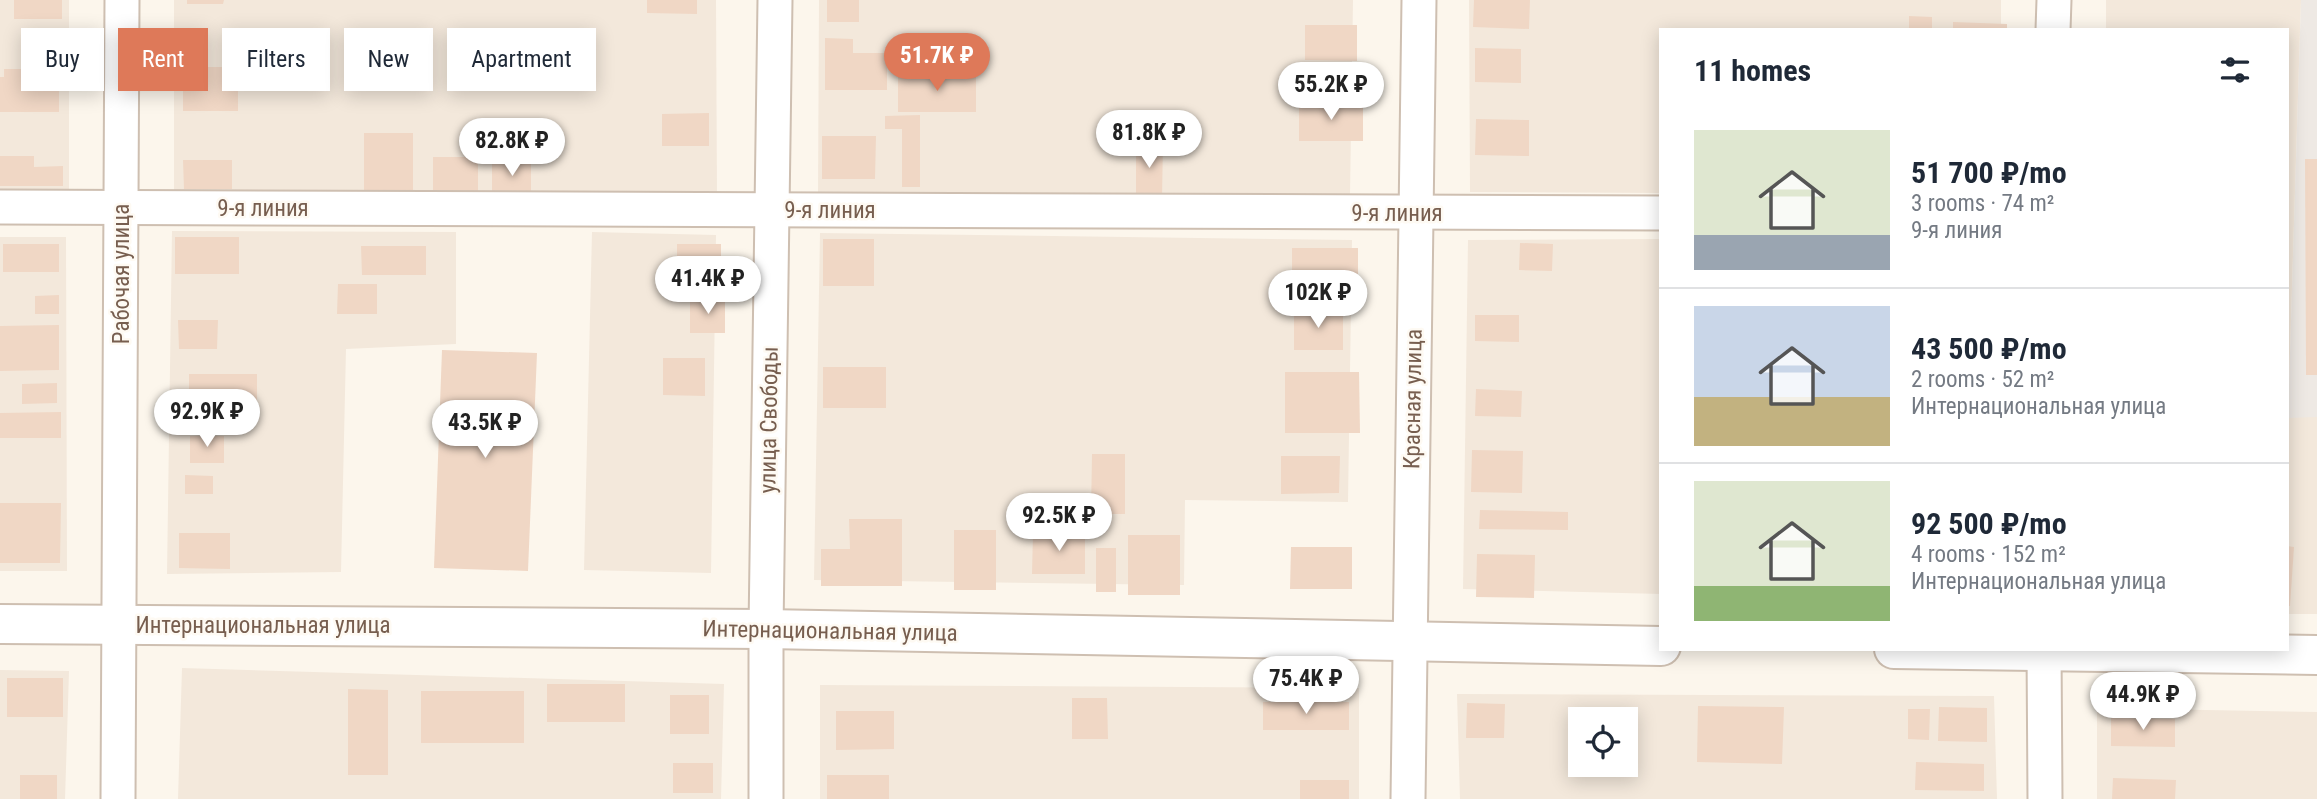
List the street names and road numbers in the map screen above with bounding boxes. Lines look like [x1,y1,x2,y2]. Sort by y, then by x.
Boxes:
street label: 9-я линия [217,195,309,222]
street label: 9-я линия [784,197,876,224]
street label: 9-я линия [1351,200,1443,227]
street label: Рабочая улица [108,204,135,344]
street label: Красная улица [1398,329,1428,469]
street label: улица Свободы [754,346,784,494]
street label: Интернациональная улица [135,612,391,639]
street label: Интернациональная улица [702,615,958,647]

